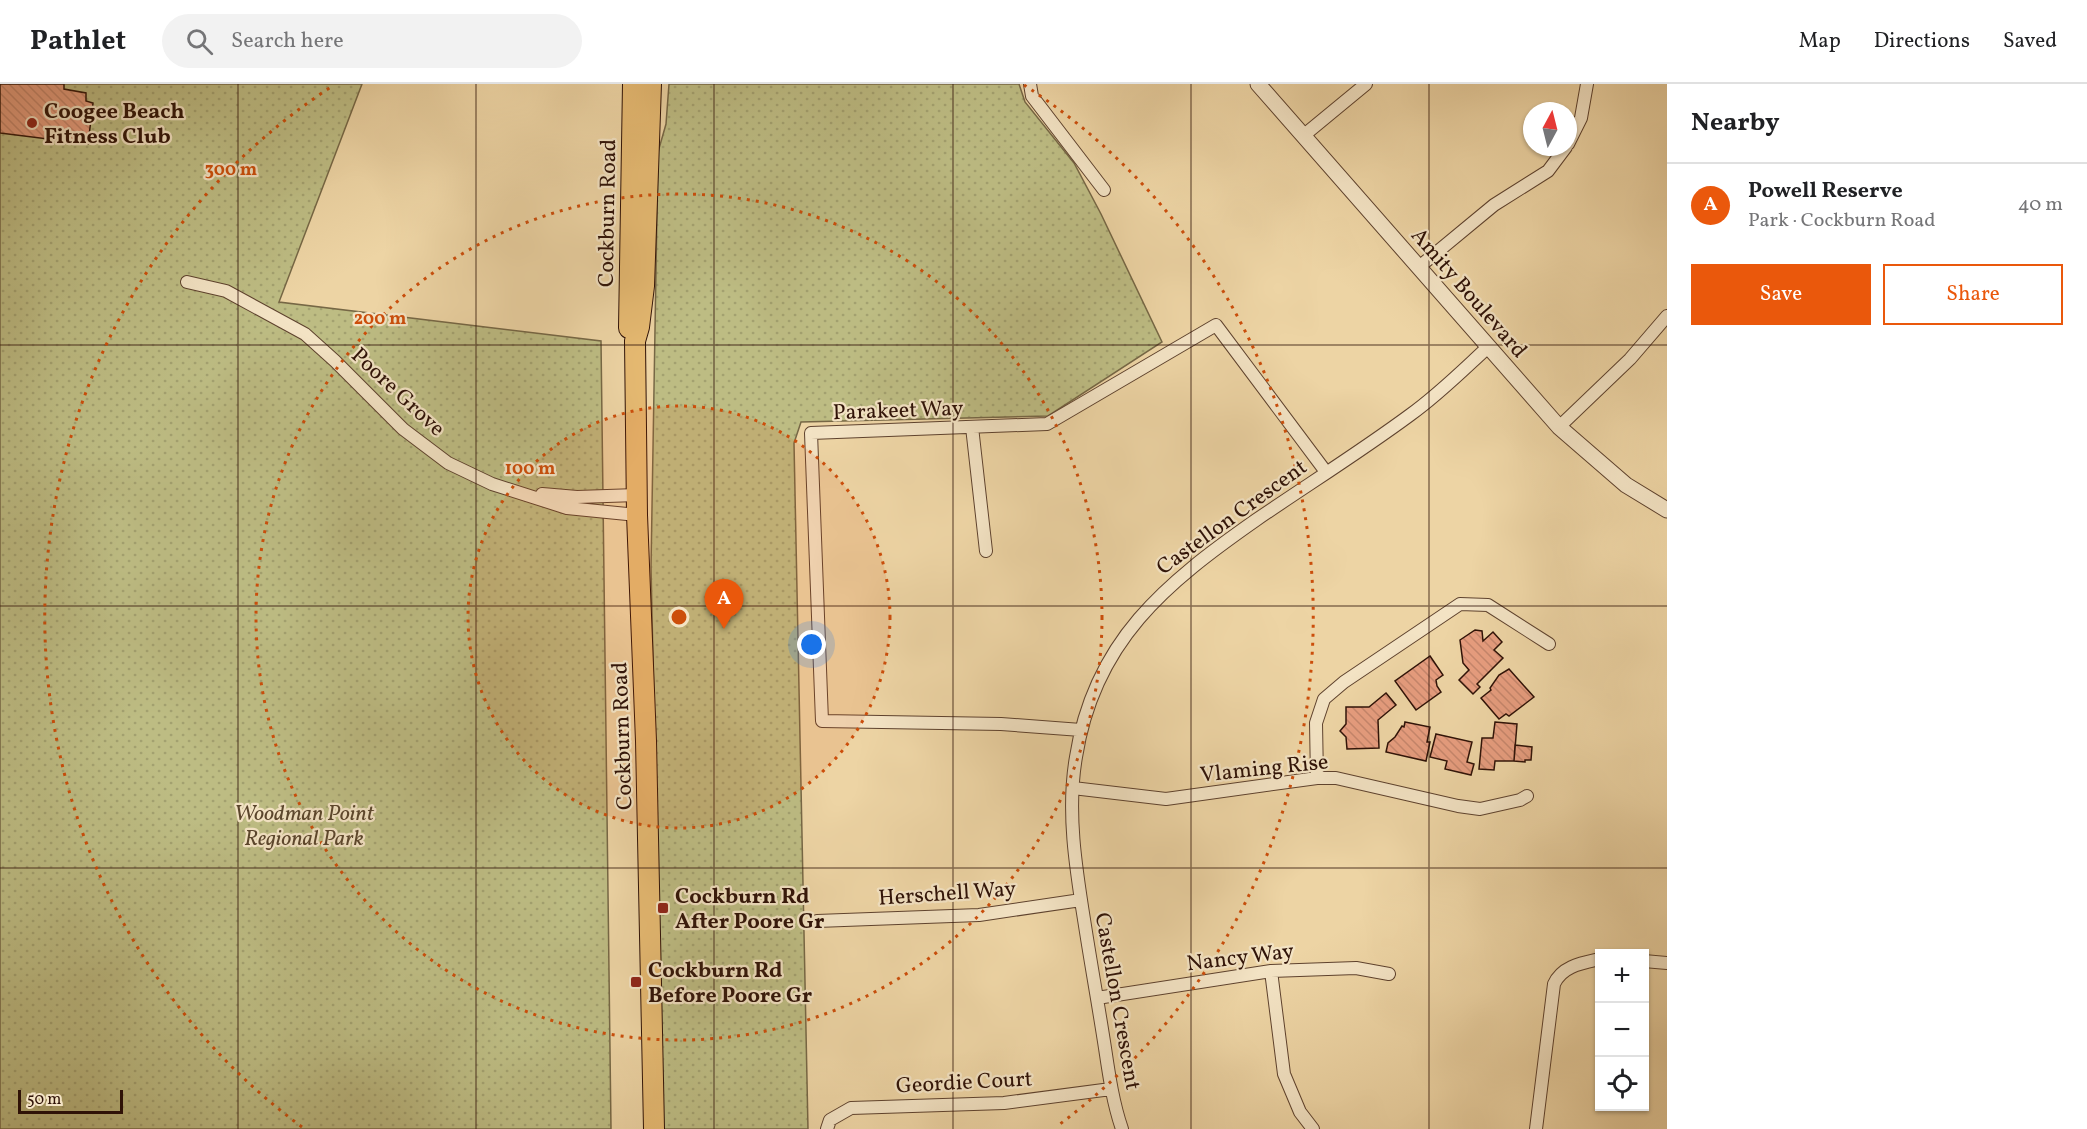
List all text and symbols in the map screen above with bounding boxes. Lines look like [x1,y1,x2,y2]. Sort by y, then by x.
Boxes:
search box [162,14,582,68]
text: Pathlet [30,22,126,61]
icon: search [183,25,216,58]
text: Search here [231,26,344,57]
text: Map [1799,27,1841,56]
text: Directions [1874,27,1970,56]
text: Saved [2003,27,2057,56]
place label: Coogee Beach Fitness Club [44,97,185,153]
north arrow [1523,102,1577,156]
text: Nearby [1691,105,1780,141]
marker: Coogee Beach Fitness Club [25,116,39,130]
street label: Cockburn Road [592,139,625,287]
text: 300 m [205,158,257,183]
text: Powell Reserve [1748,176,1903,207]
text: A [1703,191,1718,219]
text: 40 m [2018,191,2063,219]
text: Park · Cockburn Road [1748,207,1936,235]
street label: Amity Boulevard [1403,222,1534,366]
button: Save [1691,264,1871,325]
button: Share [1883,264,2063,325]
text: 200 m [354,307,406,332]
street label: Poore Grove [343,341,451,445]
street label: Parakeet Way [832,394,964,429]
street label: Castellon Crescent [1151,453,1314,583]
text: 100 m [505,457,555,482]
pin: A [704,580,744,629]
centre of rings [669,607,689,627]
your location [797,630,826,659]
street label: Cockburn Road [605,661,642,811]
street label: Vlaming Rise [1199,747,1330,792]
park label: Woodman Point Regional Park [234,799,375,855]
street label: Herschell Way [877,874,1017,915]
place label: Cockburn Rd After Poore Gr [675,882,825,938]
marker: Cockburn Rd After Poore Gr [656,901,670,915]
street label: Castellon Crescent [1086,910,1147,1093]
street label: Nancy Way [1185,937,1296,980]
map controls [1595,949,1649,1111]
button: + [1595,949,1649,1003]
place label: Cockburn Rd Before Poore Gr [648,956,813,1012]
marker: Cockburn Rd Before Poore Gr [629,975,643,989]
button: − [1595,1003,1649,1057]
button: locate [1595,1057,1649,1111]
street label: Geordie Court [895,1064,1033,1103]
scale bar [18,1087,123,1114]
text: 50 m [27,1089,61,1111]

